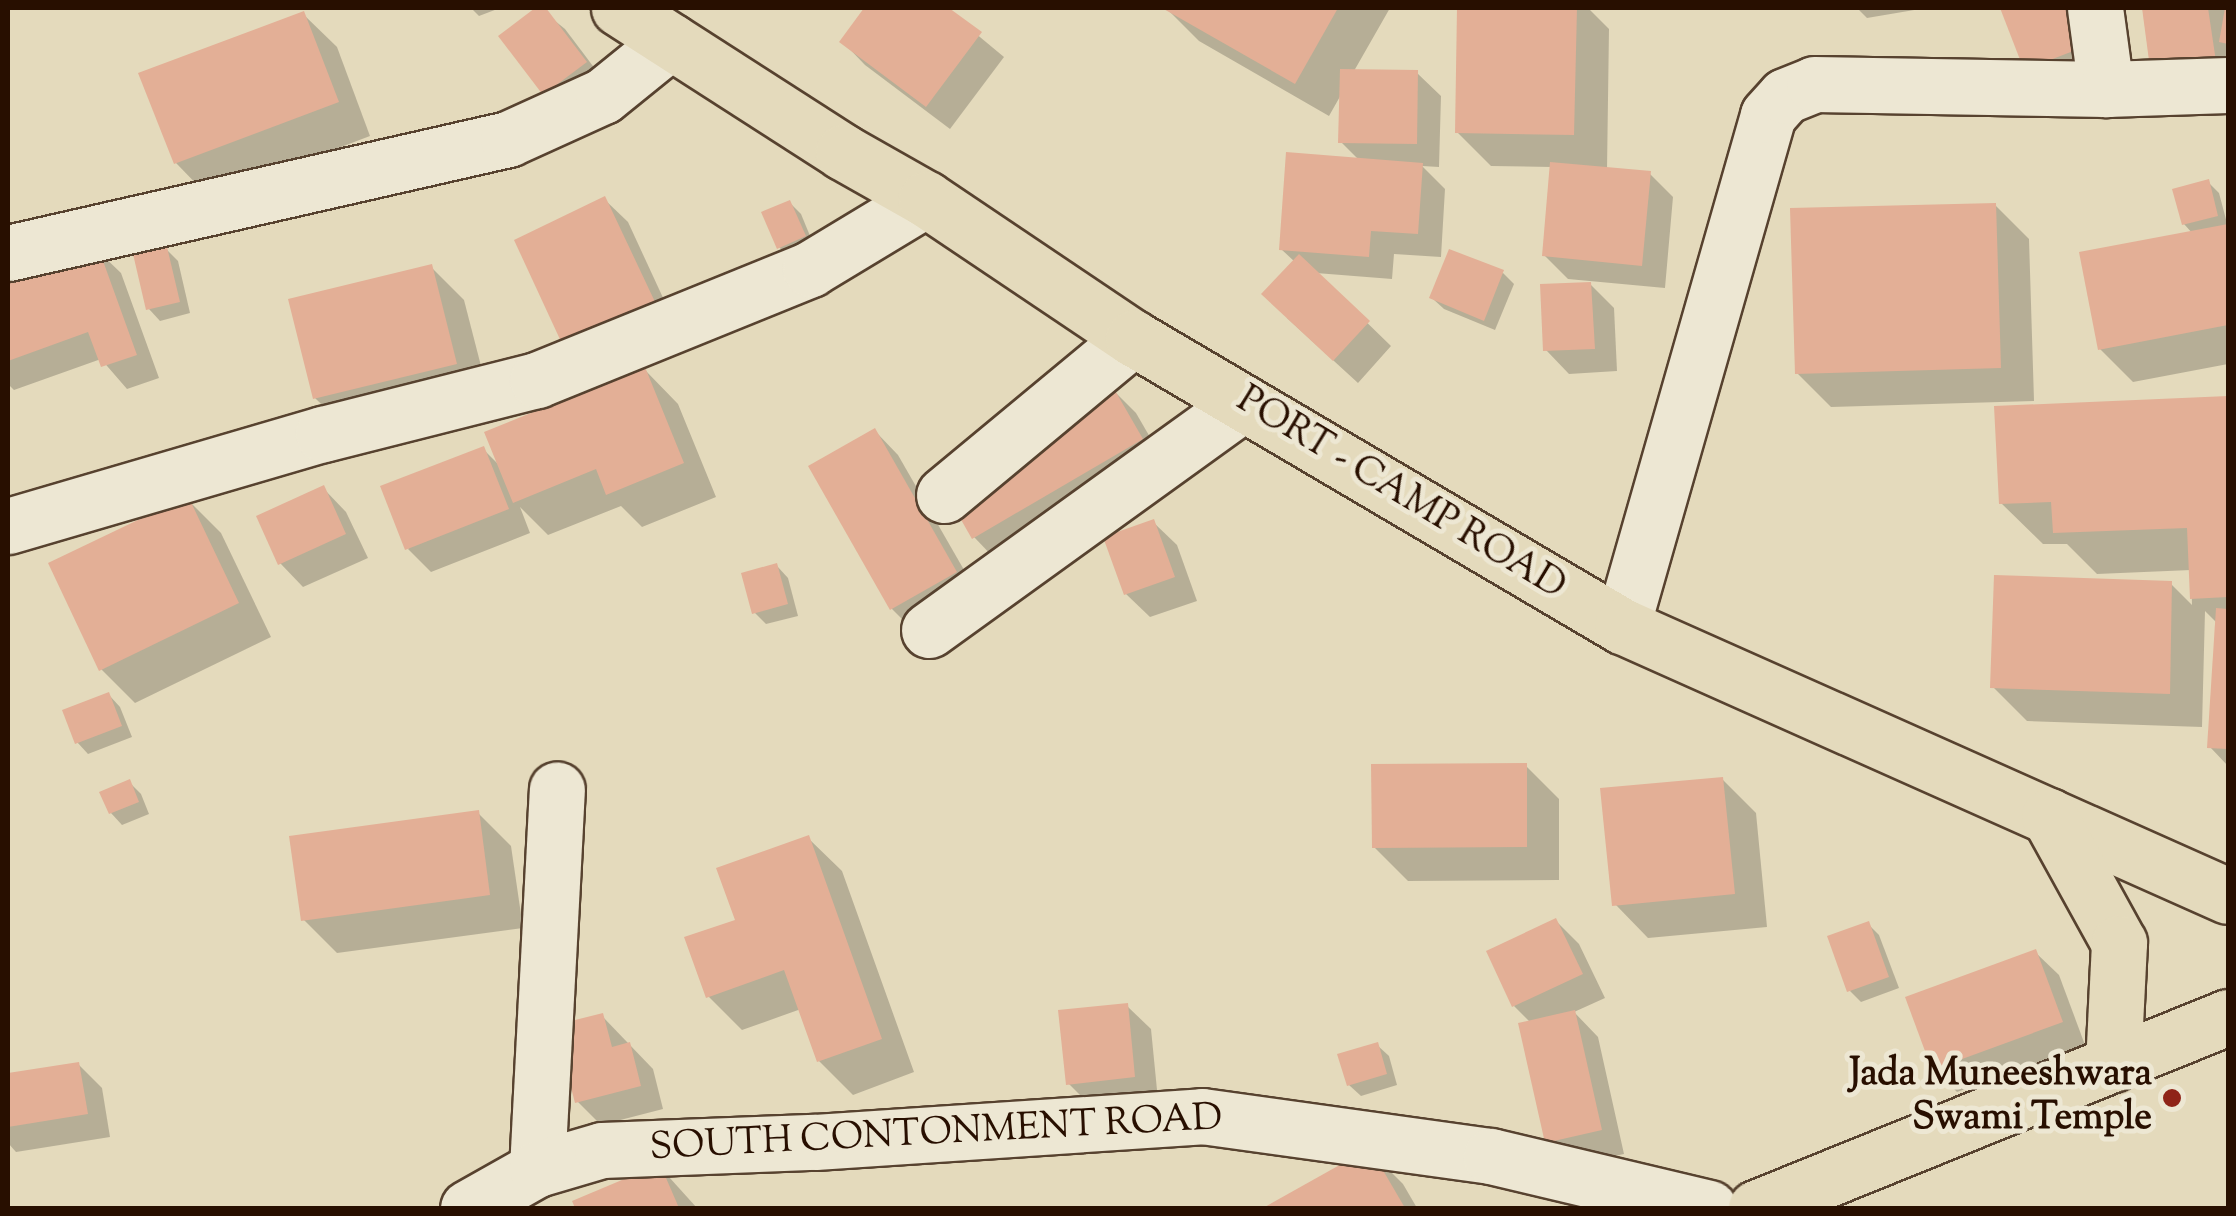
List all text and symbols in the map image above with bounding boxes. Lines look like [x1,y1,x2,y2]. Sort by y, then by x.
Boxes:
street label: PORT - CAMP ROAD [1227,379,1573,611]
place label: Jada Muneeshwara Swami Temple [1849,1053,2152,1142]
marker: Jada Muneeshwara Swami Temple [2161,1087,2183,1109]
street label: SOUTH CONTONMENT ROAD [649,1097,1223,1173]

